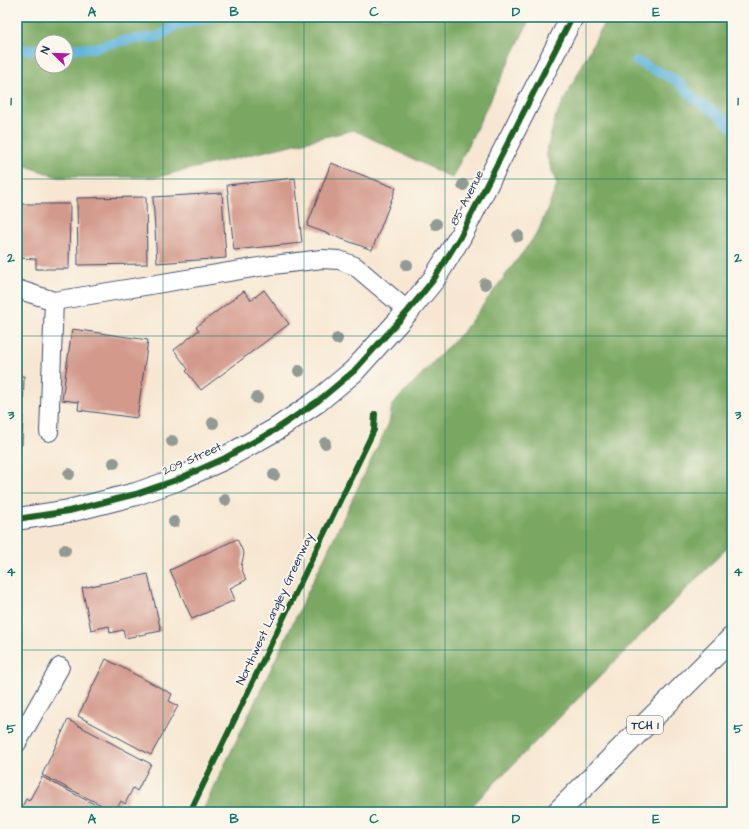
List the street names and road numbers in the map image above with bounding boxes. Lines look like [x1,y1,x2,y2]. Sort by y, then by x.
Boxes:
street label: 85 Avenue [446,167,488,229]
street label: 209 Street [160,438,224,480]
street label: Northwest Langley Greenway [232,530,319,688]
road number: TCH 1 [627,716,663,734]

